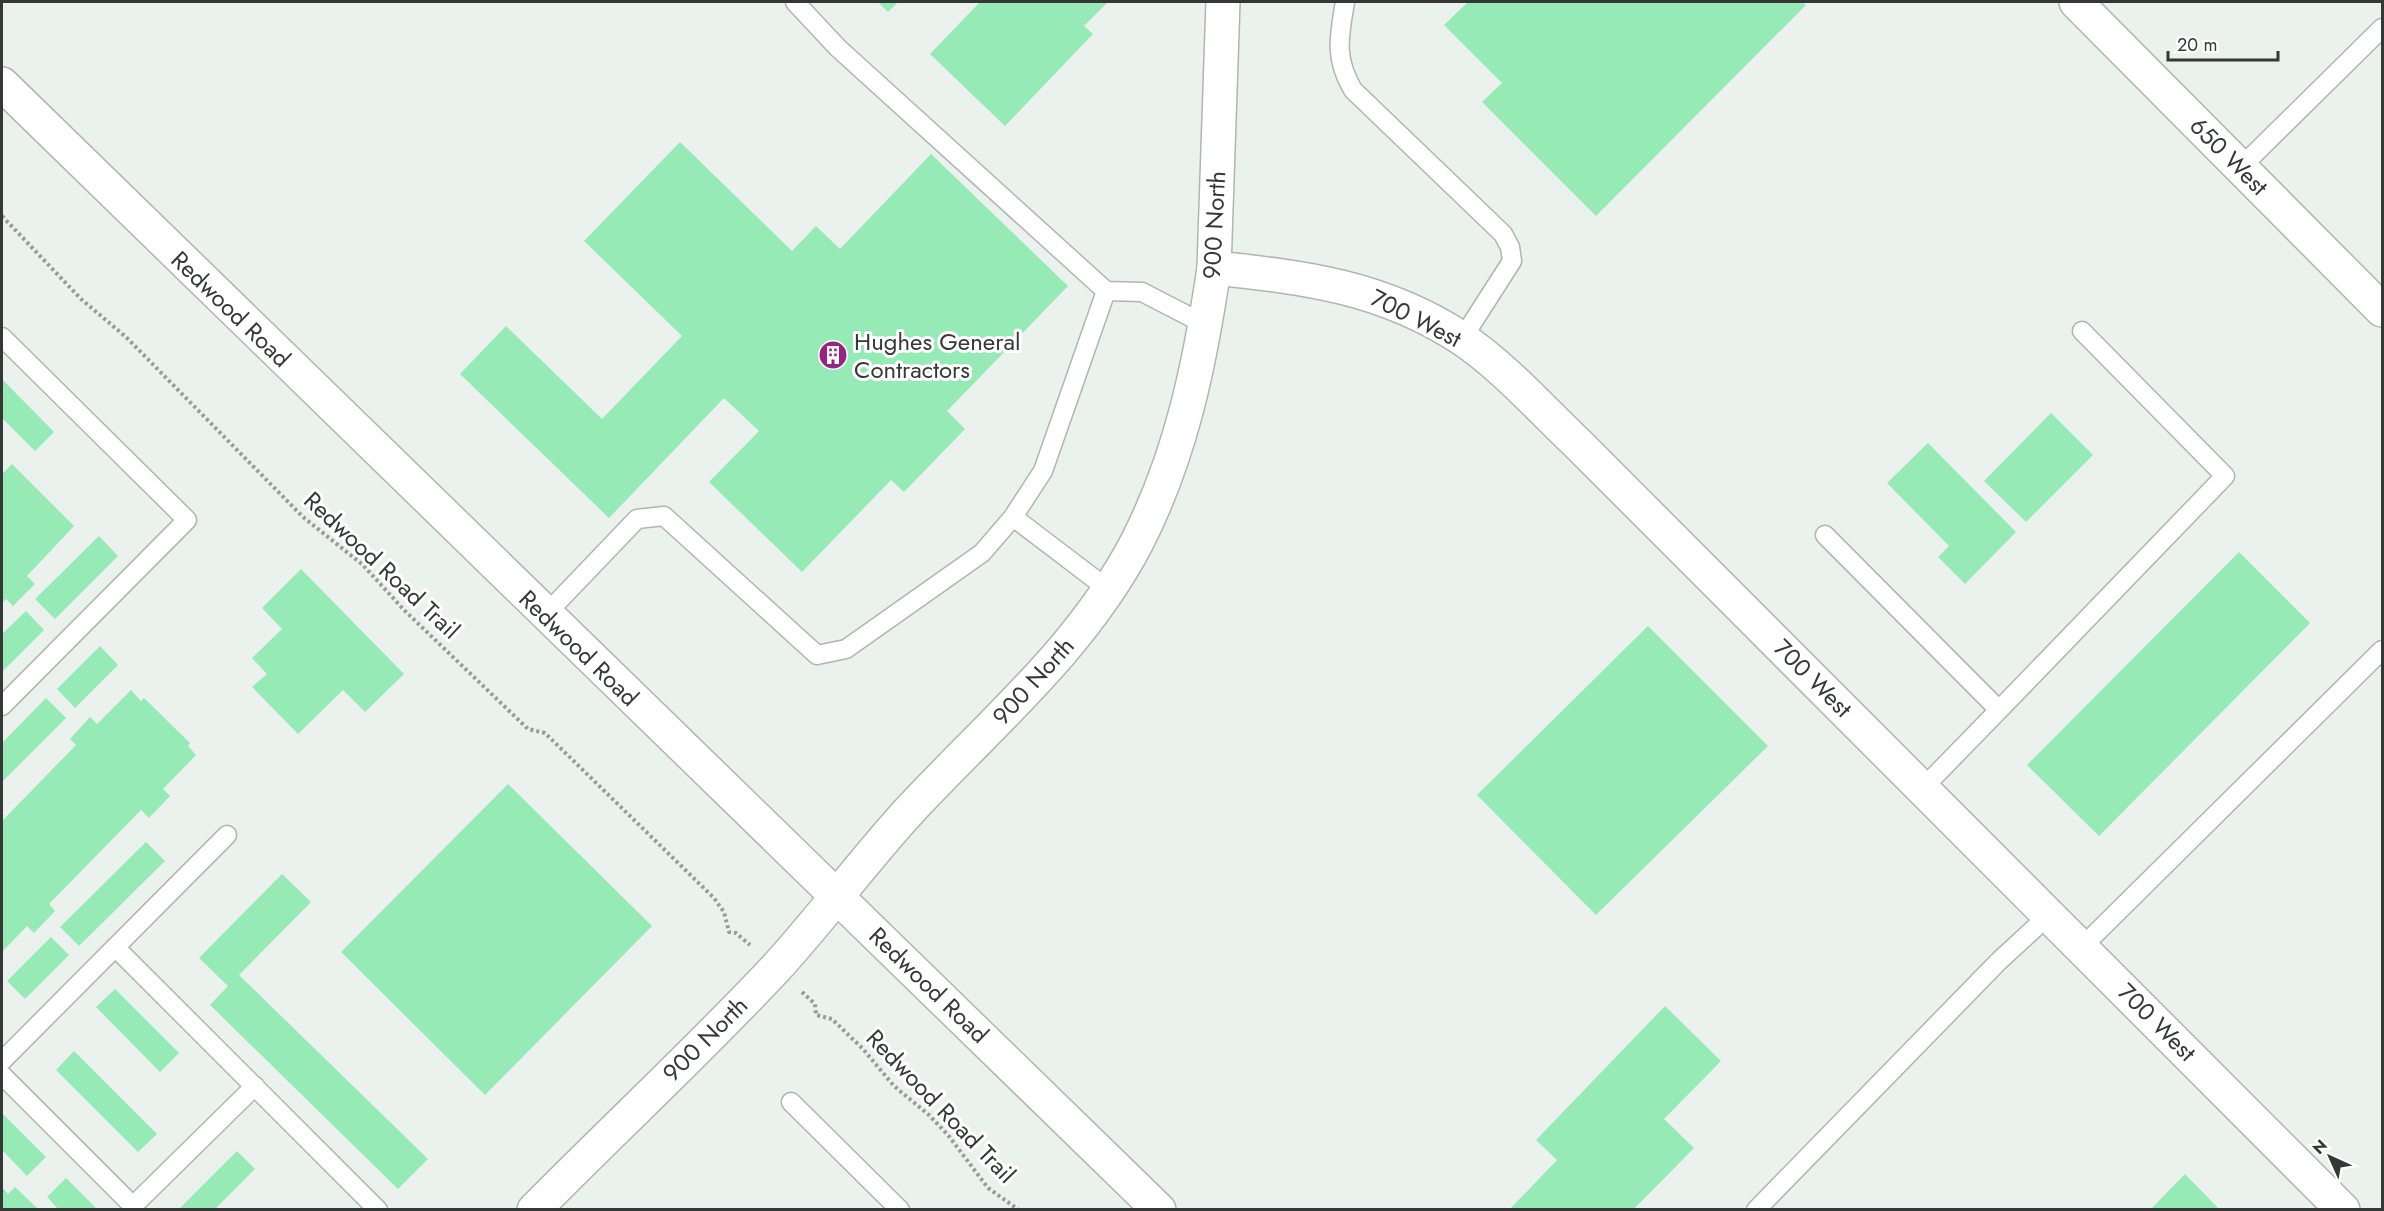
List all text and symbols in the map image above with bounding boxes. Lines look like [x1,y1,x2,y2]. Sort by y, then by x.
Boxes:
scale bar [2168,24,2278,62]
text: 20 m [2177,32,2217,58]
street label: 650 West [2182,109,2276,203]
street label: 900 North [1194,170,1234,280]
street label: Redwood Road [163,243,299,375]
street label: 700 West [1364,280,1468,356]
place label: Hughes General Contractors [854,324,1021,387]
building icon: Hughes General Contractors [817,339,849,371]
street label: Redwood Road Trail [296,483,468,647]
street label: Redwood Road [511,582,647,714]
street label: 900 North [984,629,1082,733]
street label: 700 West [1766,631,1860,725]
street label: Redwood Road [861,919,997,1051]
street label: 700 West [2110,975,2204,1069]
street label: 900 North [654,988,756,1090]
street label: Redwood Road Trail [858,1021,1024,1191]
north arrow [2300,1127,2360,1187]
text: N [2307,1134,2332,1159]

